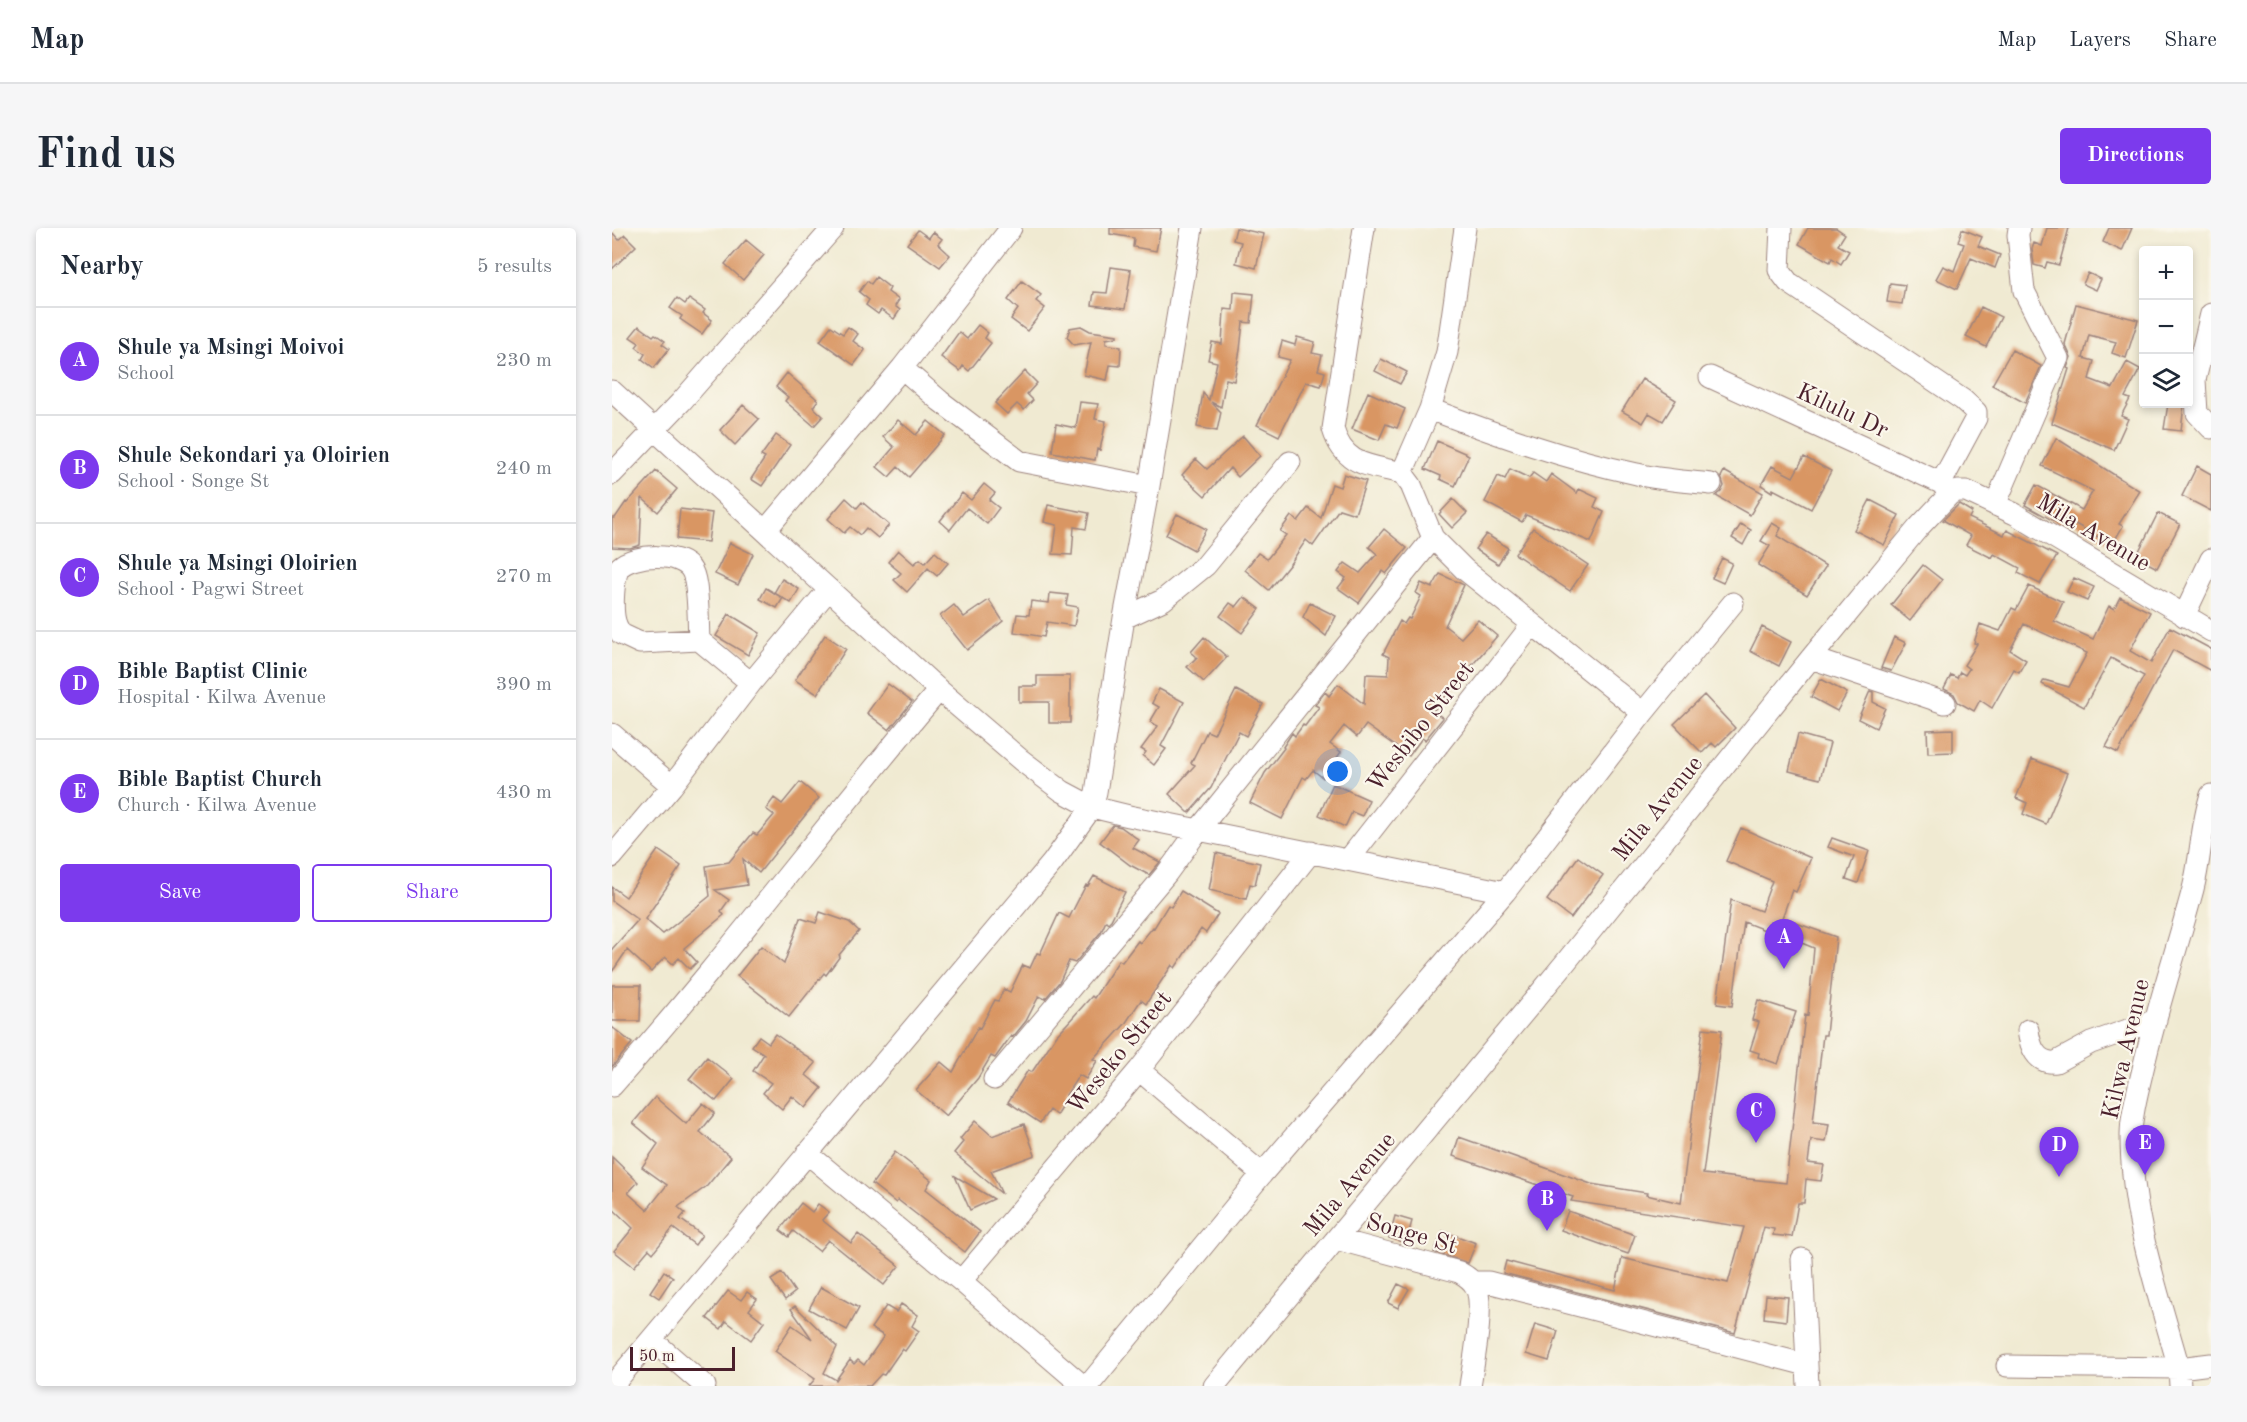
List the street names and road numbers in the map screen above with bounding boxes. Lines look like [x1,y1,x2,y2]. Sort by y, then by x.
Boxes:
street label: Kilulu Dr [1792,380,1892,444]
street label: Mila Avenue [2032,490,2154,577]
street label: Wesbibo Street [1363,658,1480,797]
street label: Mila Avenue [1609,752,1708,866]
street label: Kilwa Avenue [2099,977,2155,1122]
street label: Weseko Street [1064,987,1177,1119]
street label: Mila Avenue [1300,1129,1401,1242]
street label: Songe St [1363,1210,1460,1259]

